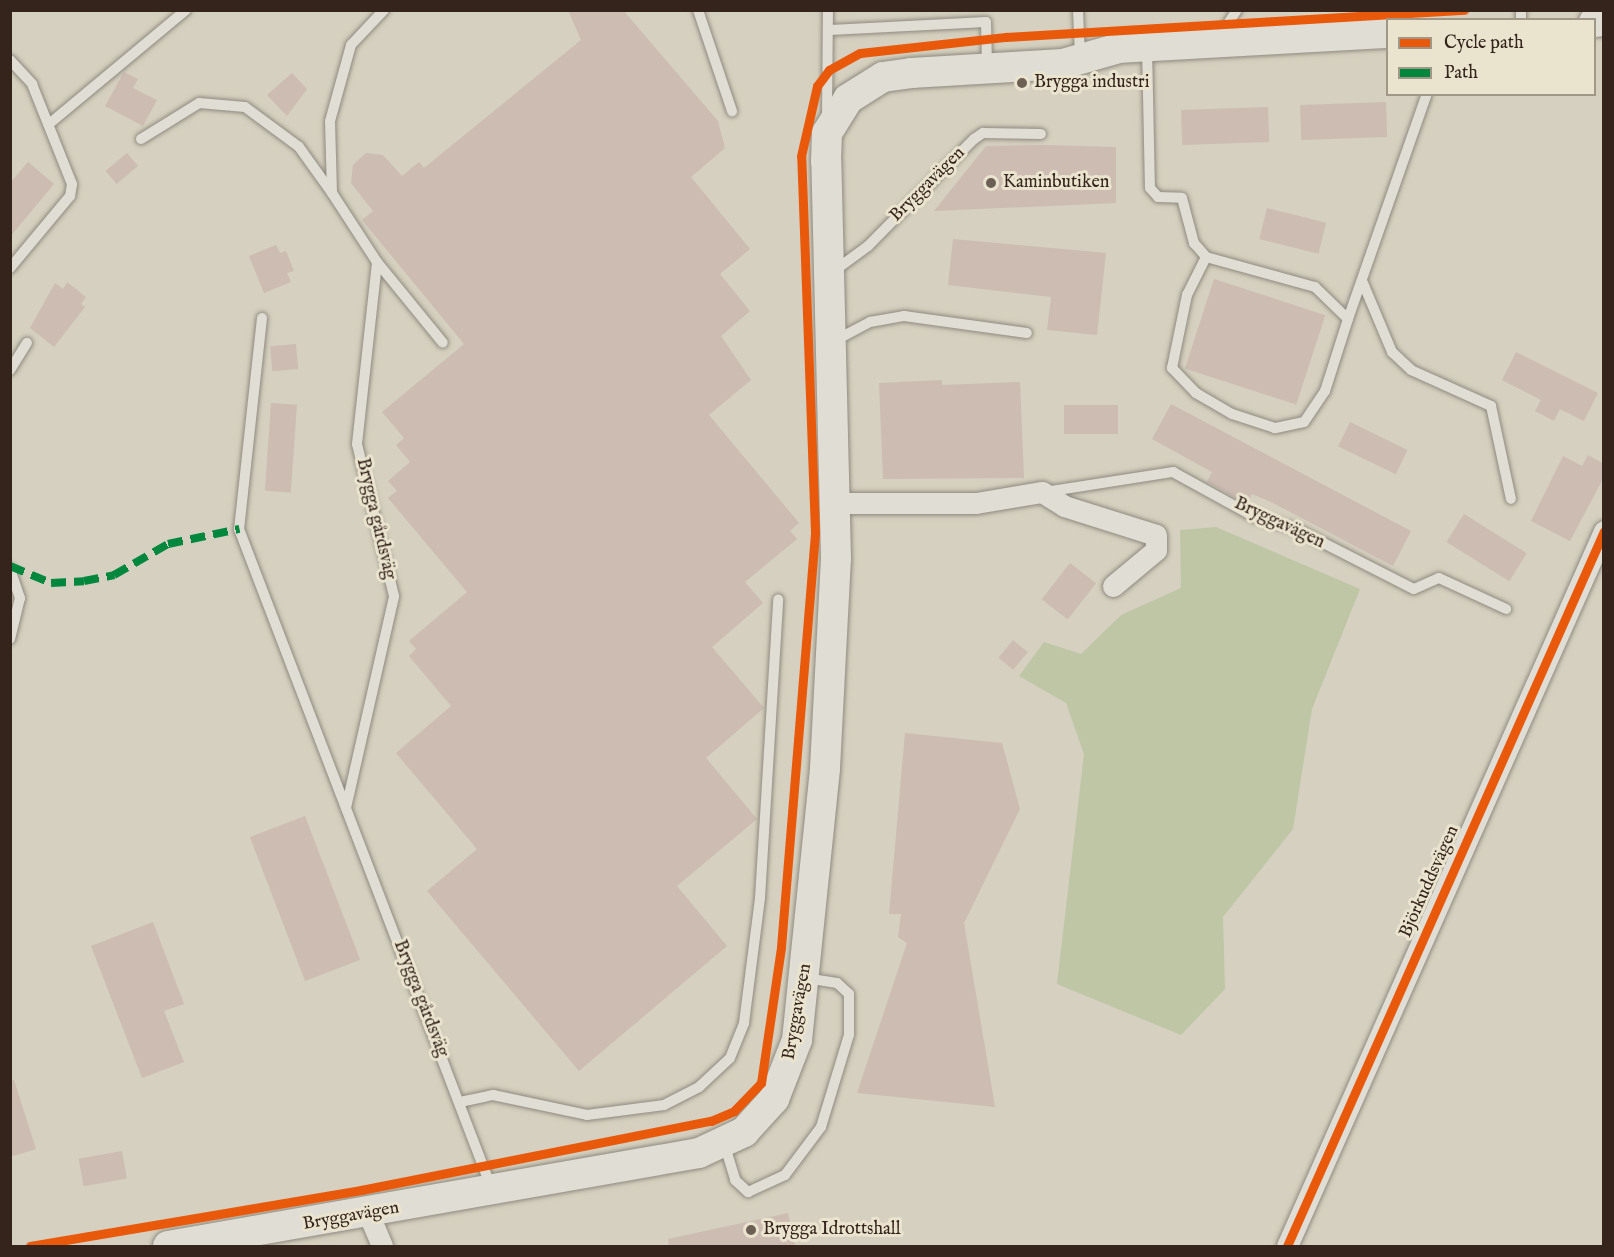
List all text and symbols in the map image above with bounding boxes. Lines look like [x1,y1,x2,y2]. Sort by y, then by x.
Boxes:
legend [1386,18,1596,96]
text: Cycle path [1444,32,1524,55]
text: Path [1444,62,1478,85]
place label: Brygga industri [1034,72,1150,94]
marker: Brygga industri [1015,76,1029,90]
street label: Bryggavägen [886,143,970,227]
place label: Kaminbutiken [1003,172,1109,194]
marker: Kaminbutiken [984,176,998,190]
street label: Brygga gårdsväg [351,456,399,582]
street label: Bryggavägen [1230,494,1328,554]
street label: Björkuddsvägen [1396,823,1464,941]
street label: Brygga gårdsväg [388,937,452,1061]
street label: Bryggavägen [779,962,817,1062]
street label: Bryggavägen [301,1198,401,1236]
place label: Brygga Idrottshall [763,1219,901,1241]
marker: Brygga Idrottshall [744,1223,758,1237]

